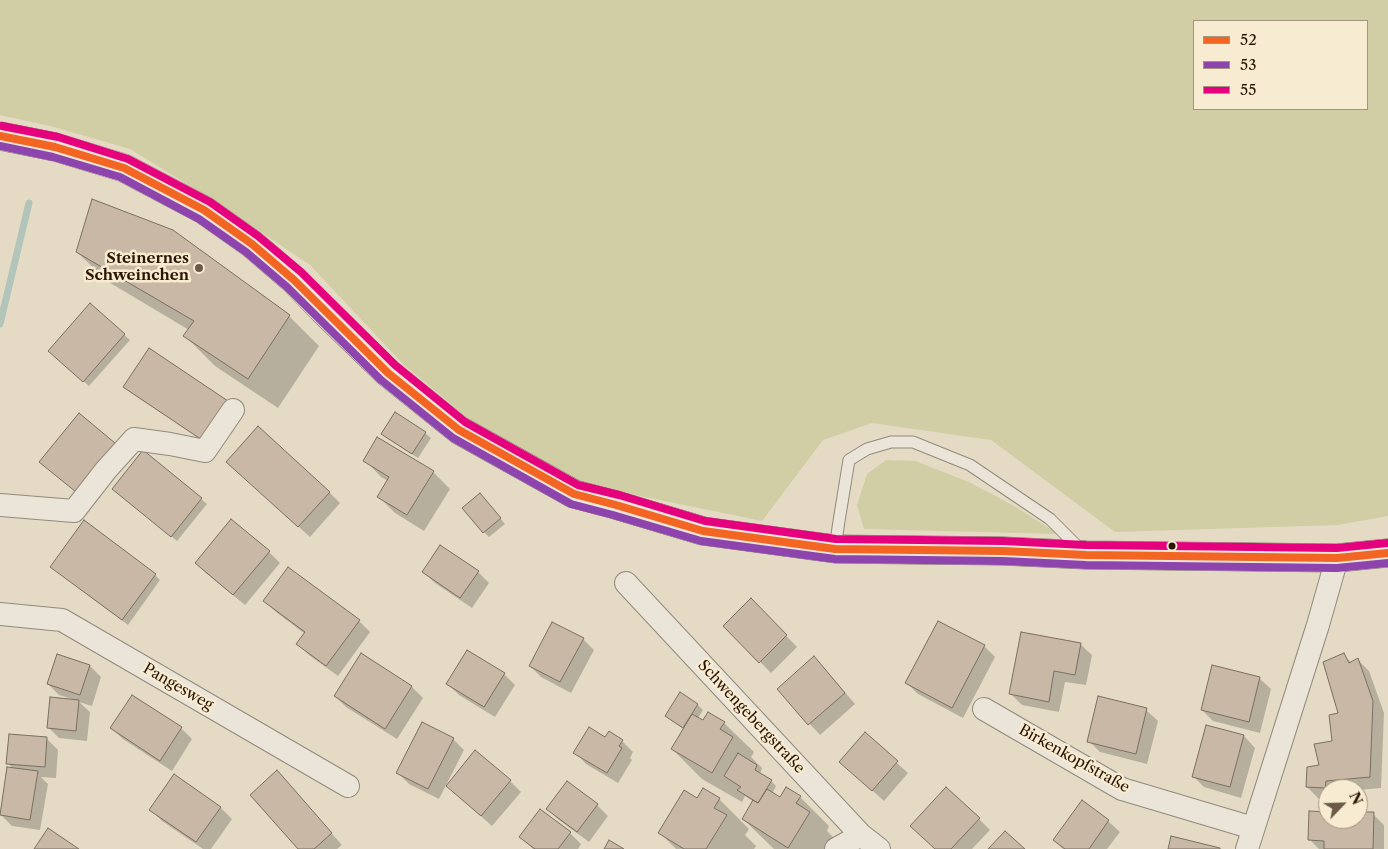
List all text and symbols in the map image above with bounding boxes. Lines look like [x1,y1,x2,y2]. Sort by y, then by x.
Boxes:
legend [1193,20,1368,110]
text: 52 [1240,30,1257,49]
text: 53 [1240,55,1256,74]
text: 55 [1240,80,1256,99]
place label: Steinernes Schweinchen [85,250,189,285]
marker: Steinernes Schweinchen [193,262,205,274]
unlabelled marker [1167,541,1177,551]
street label: Schwengebergstraße [694,657,808,777]
street label: Pangesweg [140,660,216,714]
street label: Birkenkopfstraße [1015,721,1133,797]
north arrow [1318,779,1368,829]
text: N [1345,789,1366,808]

